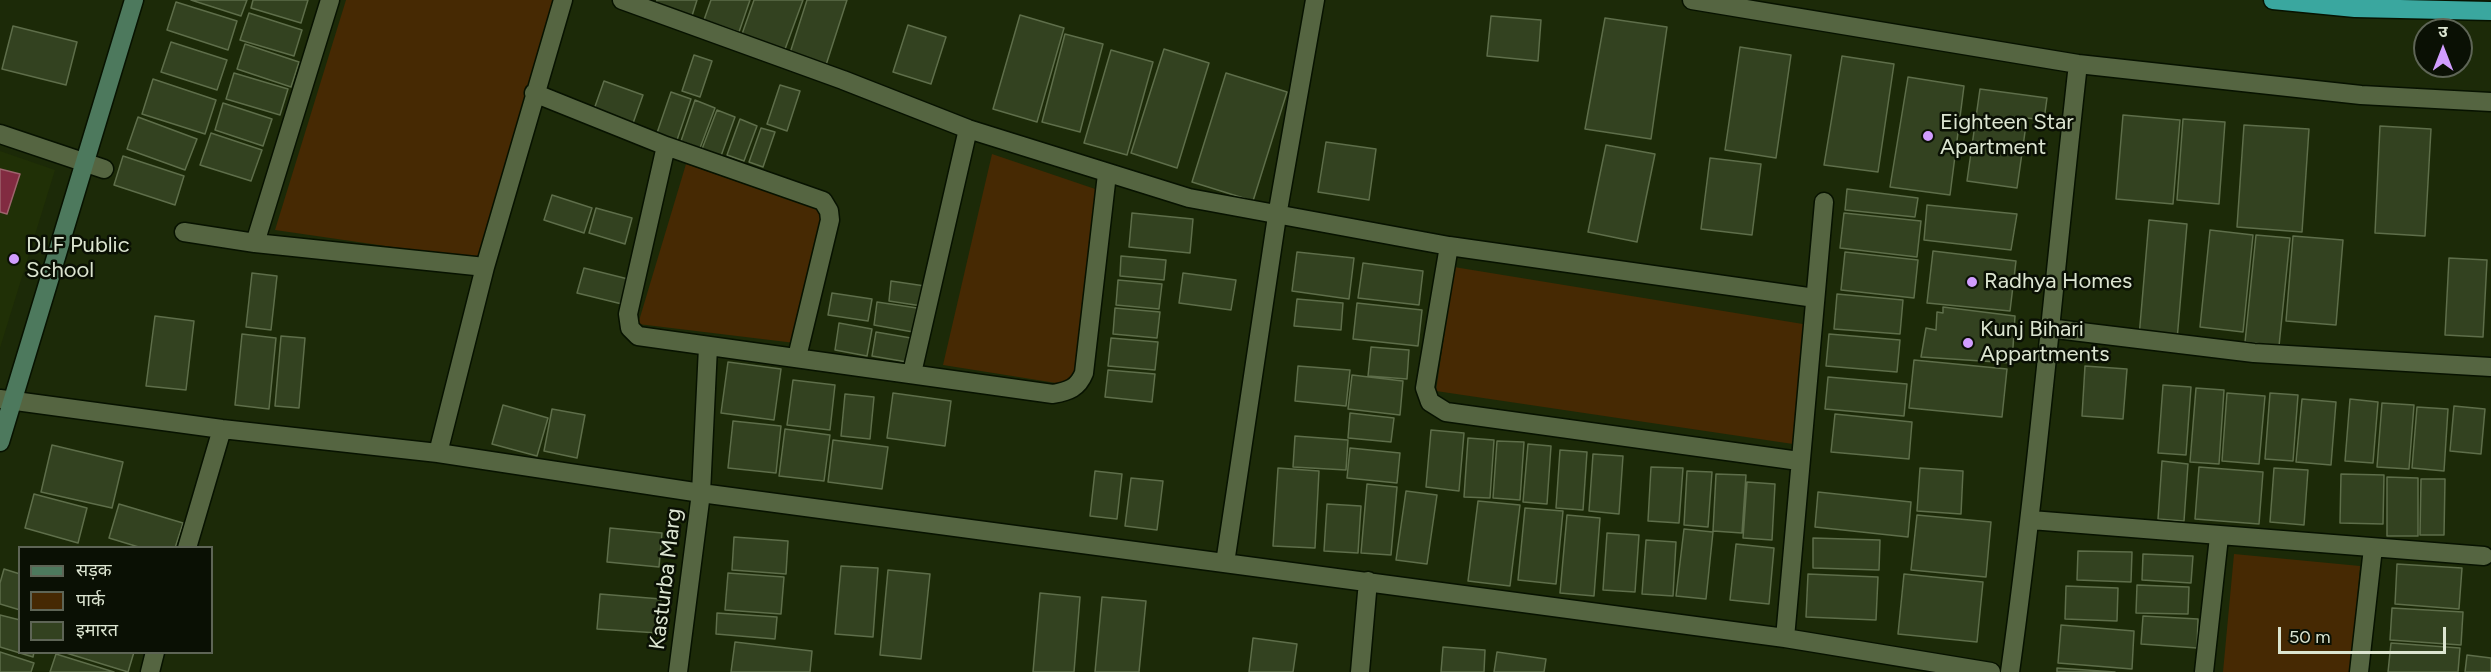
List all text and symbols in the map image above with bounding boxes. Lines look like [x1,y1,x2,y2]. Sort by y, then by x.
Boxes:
north arrow [2413,18,2473,78]
text: उ [2438,22,2448,41]
place label: Eighteen Star Apartment [1940,110,2074,162]
marker: Eighteen Star Apartment [1921,129,1935,143]
place label: DLF Public School [26,233,130,284]
marker: DLF Public School [7,252,21,266]
place label: Radhya Homes [1984,269,2132,295]
marker: Radhya Homes [1965,275,1979,289]
place label: Kunj Bihari Appartments [1980,317,2109,368]
marker: Kunj Bihari Appartments [1961,336,1975,350]
street label: Kasturba Marg [644,507,688,651]
legend [18,546,213,654]
text: सड़क [76,559,112,581]
text: पार्क [76,589,105,611]
scale bar [2281,615,2449,653]
text: इमारत [76,619,118,641]
text: 50 m [2289,626,2331,648]

